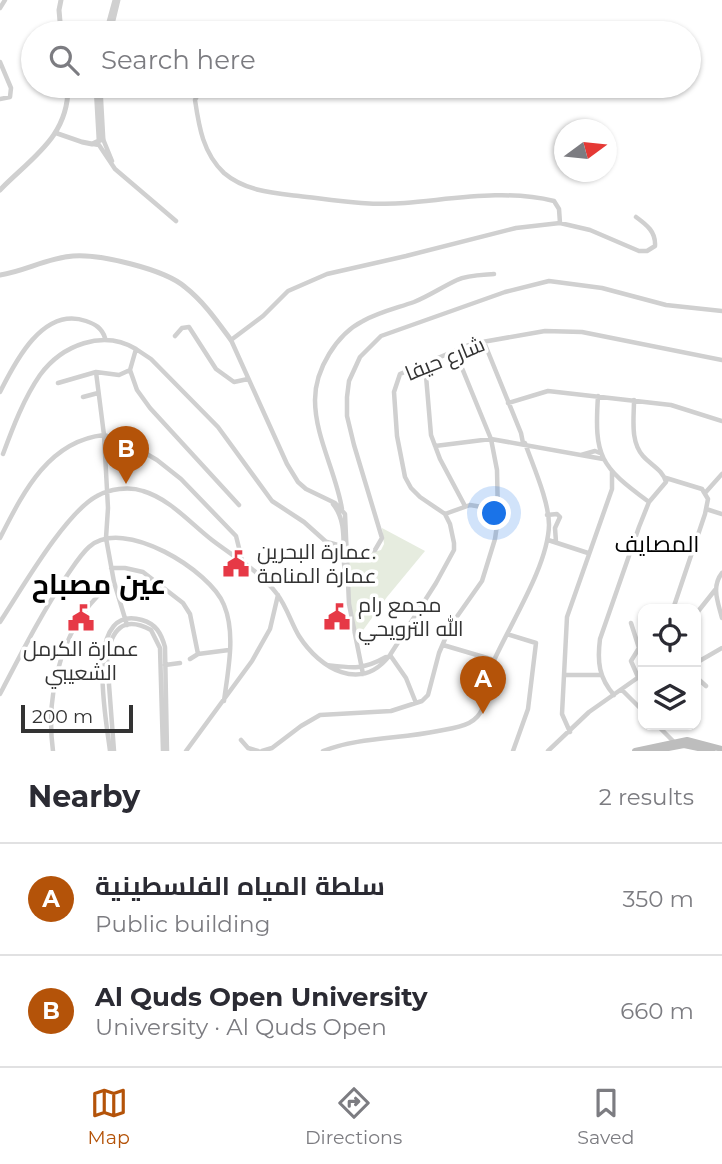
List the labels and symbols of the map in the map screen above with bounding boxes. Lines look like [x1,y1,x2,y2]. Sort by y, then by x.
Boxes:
north arrow [554,119,617,182]
street label: شارع حيفا [401,331,489,388]
pin: B [103,426,149,484]
your location [477,496,511,530]
district label: المصايف [615,530,699,558]
place label: عمارة البحرين. عمارة المنامة [257,539,377,588]
public building icon: عمارة البحرين. عمارة المنامة [221,549,251,579]
district label: عين مصباح [32,567,166,603]
place label: مجمع رام الله الترويحي [358,592,463,645]
public building icon: مجمع رام الله الترويحي [322,602,352,632]
public building icon: عمارة الكرمل الشعيبي [66,603,96,633]
place label: عمارة الكرمل الشعيبي [23,636,139,689]
pin: A [460,656,506,714]
scale bar [21,702,133,734]

